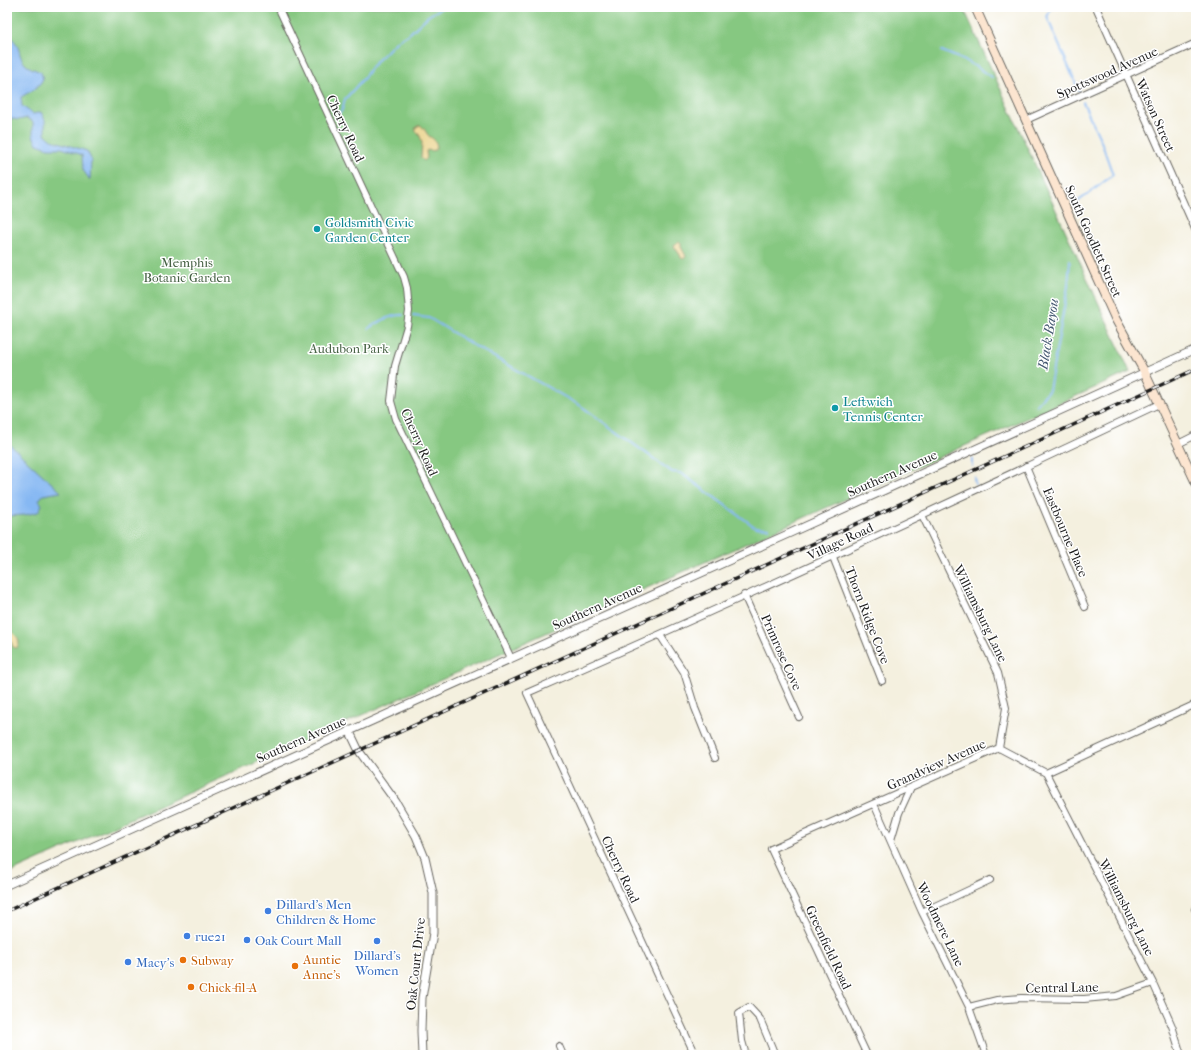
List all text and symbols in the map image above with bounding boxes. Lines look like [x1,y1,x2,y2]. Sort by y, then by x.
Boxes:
street label: Spottswood Avenue [1054,43,1160,101]
street label: Watson Street [1132,75,1178,154]
street label: Cherry Road [324,92,368,165]
street label: South Goodlett Street [1062,183,1125,300]
place label: Goldsmith Civic Garden Center [325,215,414,245]
marker: Goldsmith Civic Garden Center [312,224,322,234]
park label: Memphis Botanic Garden [143,255,231,285]
water label: Black Bayou [1034,297,1063,372]
park label: Audubon Park [308,341,389,356]
place label: Leftwich Tennis Center [843,394,923,424]
marker: Leftwich Tennis Center [830,403,840,413]
street label: Cherry Road [398,406,441,479]
street label: Southern Avenue [845,447,940,500]
street label: Eastbourne Place [1040,485,1091,580]
street label: Village Road [804,519,876,564]
street label: Williamsburg Lane [950,561,1011,665]
street label: Thorn Ridge Cove [842,564,893,666]
street label: Southern Avenue [550,580,645,633]
street label: Primrose Cove [758,612,805,693]
street label: Southern Avenue [254,713,349,766]
street label: Grandview Avenue [885,736,988,793]
street label: Cherry Road [599,833,643,906]
street label: Williamsburg Lane [1095,856,1158,958]
street label: Woodmere Lane [913,879,968,969]
place label: Dillard's Men Children & Home [276,897,377,927]
street label: Greenfield Road [803,903,855,992]
marker: Dillard's Men Children & Home [263,906,273,916]
street label: Oak Court Drive [403,916,428,1011]
place label: rue21 [195,929,226,944]
marker: rue21 [182,931,192,941]
place label: Oak Court Mall [255,933,342,948]
marker: Oak Court Mall [242,935,252,945]
marker: Dillard's Women [372,936,382,946]
place label: Dillard's Women [354,948,401,978]
place label: Auntie Anne's [302,952,341,982]
place label: Subway [191,953,235,968]
place label: Macy's [136,955,174,970]
marker: Subway [178,955,188,965]
marker: Macy's [123,957,133,967]
marker: Auntie Anne's [290,961,300,971]
street label: Central Lane [1025,979,1099,996]
place label: Chick-fil-A [199,980,258,995]
marker: Chick-fil-A [186,982,196,992]

